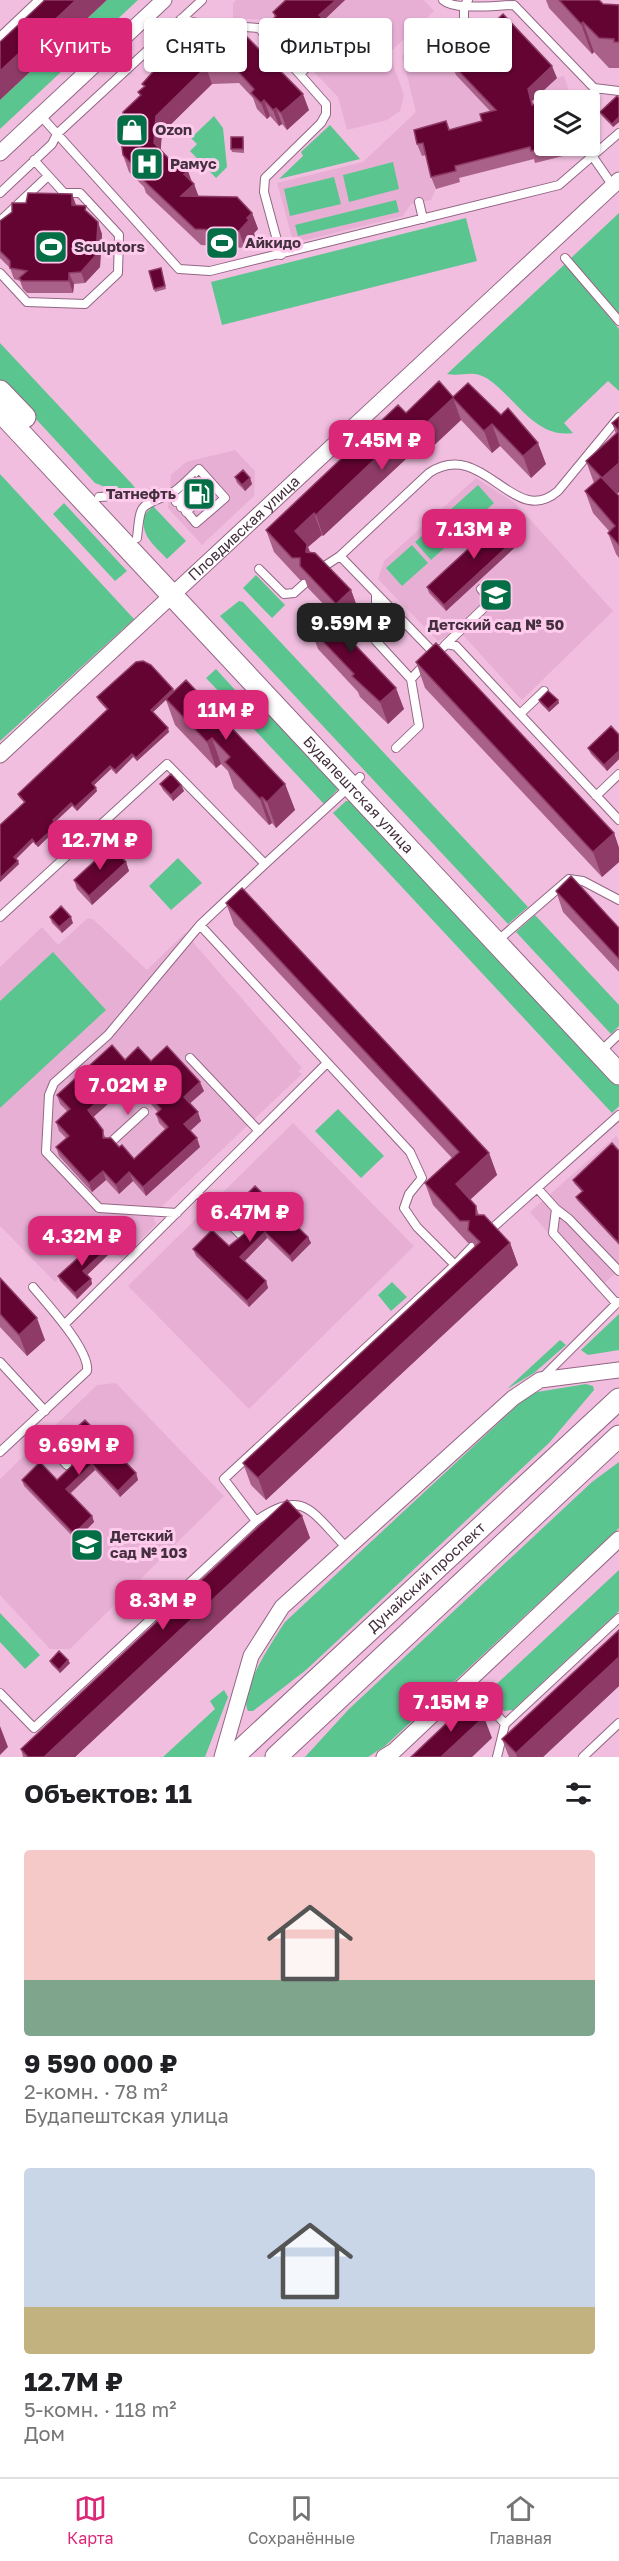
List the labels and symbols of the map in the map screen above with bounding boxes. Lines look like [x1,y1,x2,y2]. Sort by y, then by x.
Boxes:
shop icon: Ozon [114,112,150,148]
place label: Ozon [155,120,192,138]
hospital icon: Рамус [129,146,165,182]
place label: Рамус [170,154,217,172]
sports icon: Айкидо [204,225,240,261]
sports icon: Sculptors [33,229,69,265]
place label: Айкидо [245,233,301,251]
place label: Sculptors [74,237,145,255]
pin: 7.45M ₽ [327,420,437,471]
street label: Пловдивская улица [184,471,303,584]
fuel station icon: Татнефть [181,476,217,512]
place label: Татнефть [106,484,176,502]
pin: 7.13M ₽ [419,509,529,560]
school or university icon: Детский сад № 50 [478,577,514,613]
pin: 9.59M ₽ [296,603,406,654]
place label: Детский сад № 50 [428,615,565,633]
pin: 11M ₽ [184,690,268,741]
street label: Будапештская улица [300,732,418,856]
pin: 12.7M ₽ [45,820,155,871]
pin: 7.02M ₽ [73,1065,183,1116]
pin: 6.47M ₽ [195,1192,305,1243]
pin: 4.32M ₽ [27,1216,137,1267]
pin: 9.69M ₽ [24,1425,134,1476]
street label: Дунайский проспект [363,1517,489,1636]
place label: Детский сад № 103 [110,1526,187,1561]
school or university icon: Детский сад № 103 [69,1527,105,1563]
pin: 8.3M ₽ [114,1580,212,1631]
pin: 7.15M ₽ [396,1682,506,1733]

